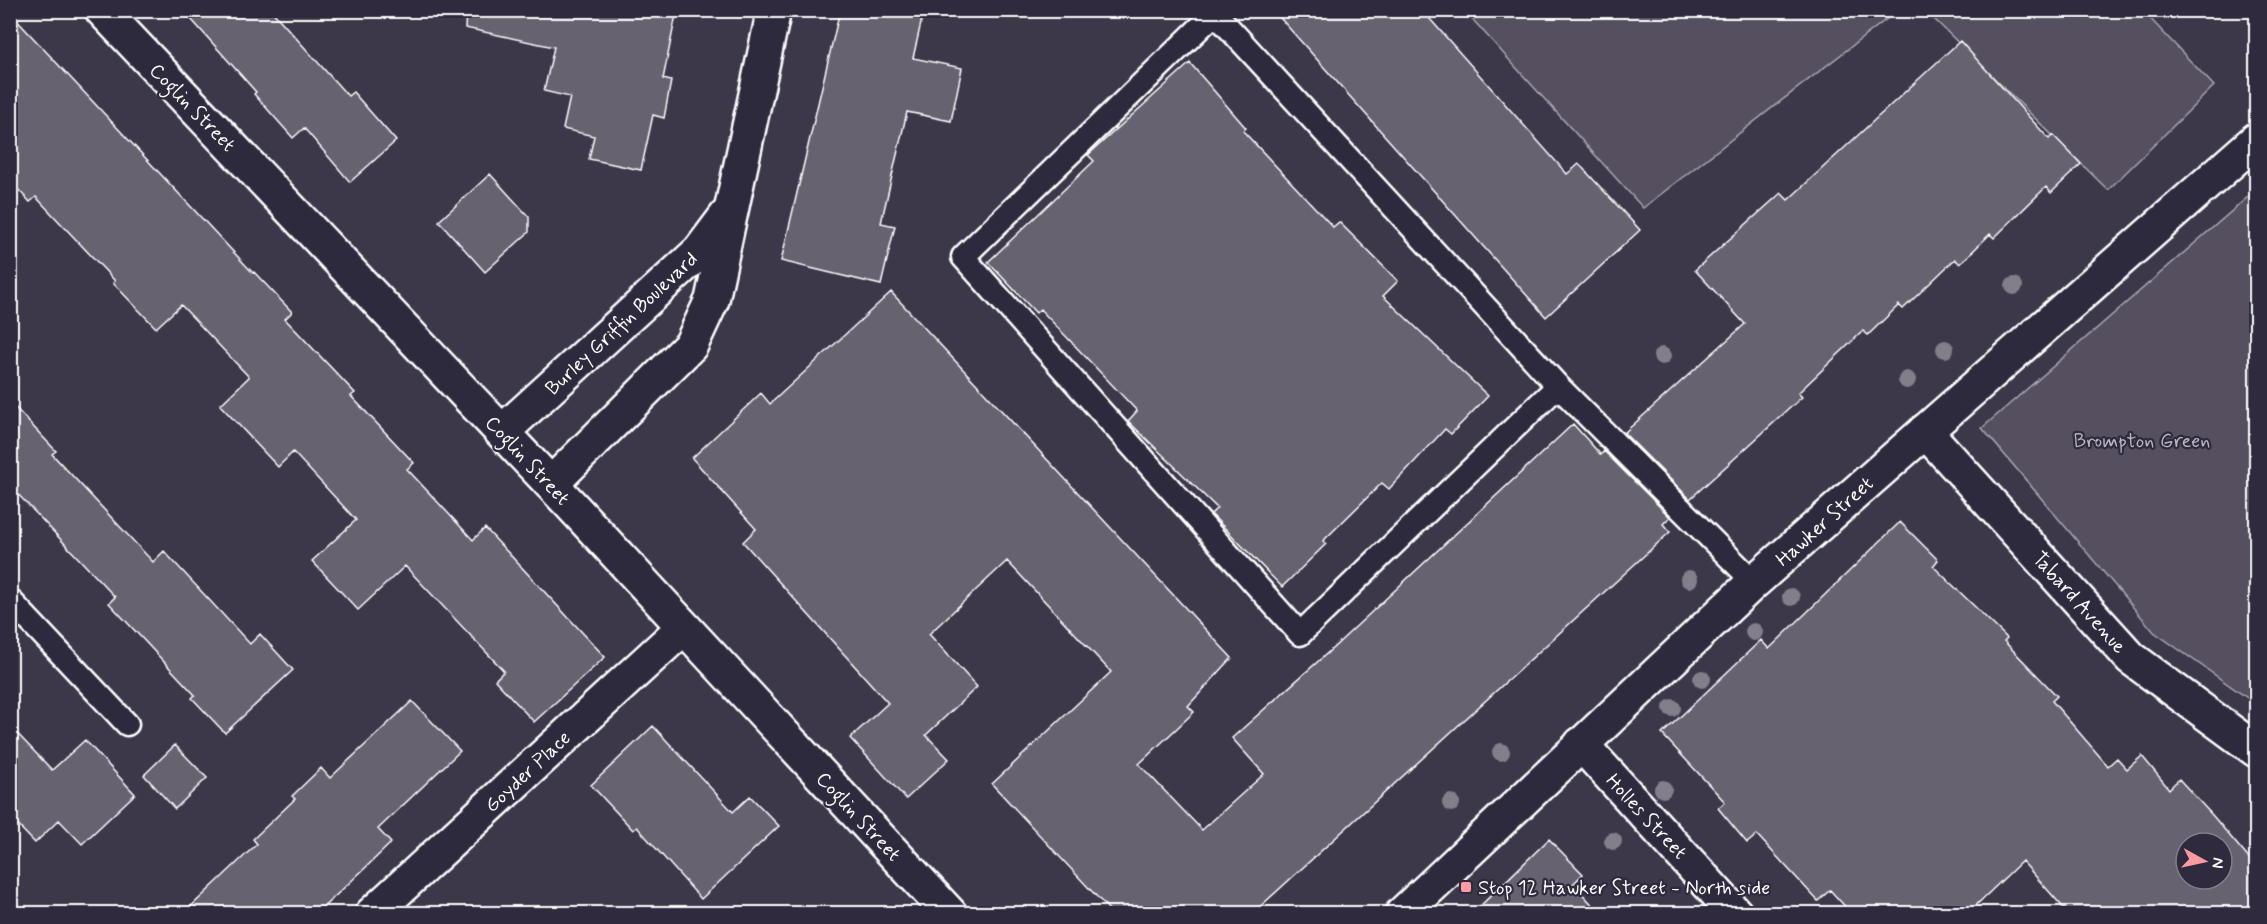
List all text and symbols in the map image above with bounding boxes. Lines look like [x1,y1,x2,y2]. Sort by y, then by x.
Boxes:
street label: Coglin Street [141,58,241,160]
street label: Burley Griffin Boulevard [540,246,704,402]
street label: Coglin Street [477,410,575,513]
park label: Brompton Green [2074,428,2210,455]
street label: Hawker Street [1770,471,1880,573]
street label: Tabard Avenue [2026,546,2132,660]
street label: Goyder Place [479,725,577,819]
street label: Coglin Street [808,766,906,869]
street label: Holles Street [1599,768,1693,866]
north arrow [2174,831,2234,891]
text: N [2206,856,2229,870]
place label: Stop 12 Hawker Street - North side [1478,875,1770,902]
marker: Stop 12 Hawker Street - North side [1459,880,1473,894]

